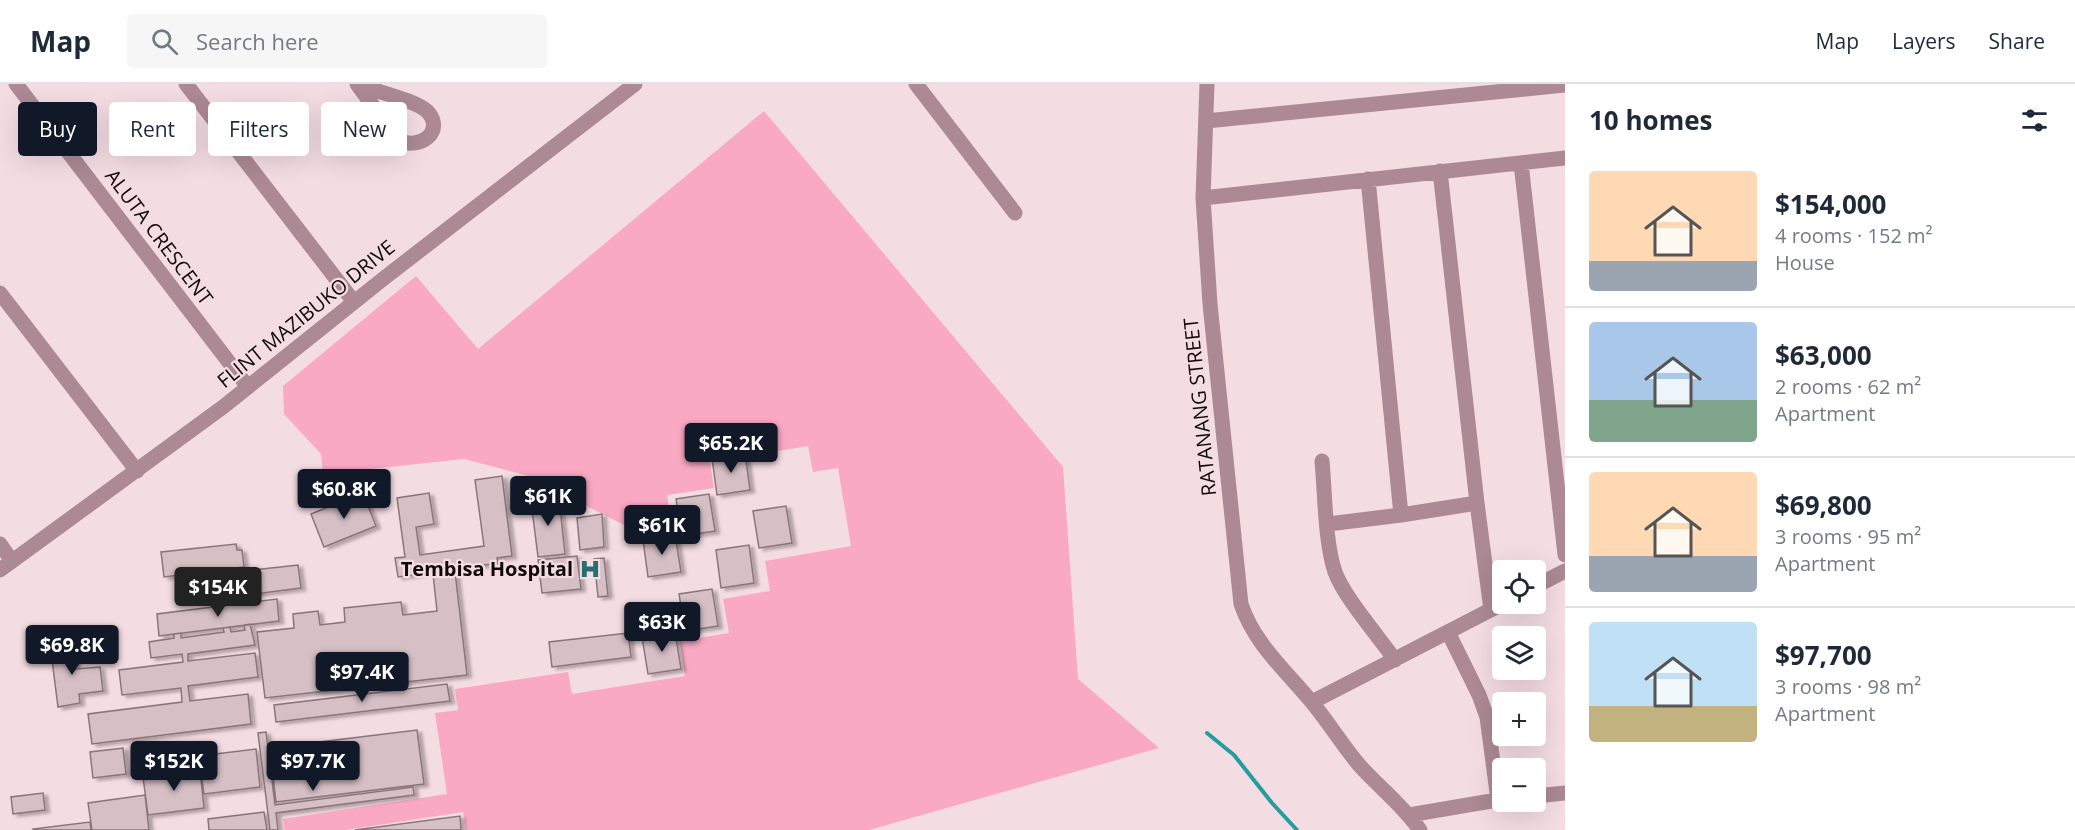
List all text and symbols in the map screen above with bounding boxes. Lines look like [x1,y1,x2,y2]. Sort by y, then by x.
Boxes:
search box [127,14,547,68]
text: Map [30,22,91,60]
icon: search [148,25,181,58]
text: Search here [196,26,319,56]
text: Map [1816,27,1859,55]
text: Layers [1892,27,1956,55]
text: Share [1989,27,2045,55]
chip: Buy [18,102,97,156]
chip: Rent [109,102,196,156]
chip: Filters [208,102,309,156]
chip: New [321,102,407,156]
text: 10 homes [1589,102,1713,138]
icon: filters [2018,104,2051,137]
street label: ALUTA CRESCENT [99,163,219,310]
text: $154,000 [1775,186,1886,222]
icon: home [1637,195,1709,267]
text: 4 rooms · 152 m² [1775,222,1933,249]
street label: FLINT MAZIBUKO DRIVE [211,233,400,394]
text: House [1775,249,1835,276]
street label: RATANANG STREET [1177,317,1222,497]
text: $63,000 [1775,337,1872,373]
icon: home [1637,346,1709,418]
text: 2 rooms · 62 m² [1775,373,1921,400]
text: Apartment [1775,400,1875,427]
pin: $65.2K [682,423,780,474]
text: $65.2K [699,429,763,456]
pin: $60.8K [295,469,393,520]
text: $60.8K [312,475,376,502]
pin: $61K [512,476,584,527]
text: $61K [524,482,572,509]
text: $69,800 [1775,487,1872,523]
icon: home [1637,496,1709,568]
pin: $61K [626,505,698,556]
text: $61K [638,511,686,538]
text: 3 rooms · 95 m² [1775,523,1921,550]
text: Apartment [1775,550,1875,577]
place label: Tembisa Hospital [401,555,573,582]
hospital icon: Tembisa Hospital [578,557,602,581]
map controls [1492,560,1546,812]
button: locate [1492,560,1546,614]
pin: $154K [176,567,260,618]
text: $154K [188,573,248,600]
pin: $63K [626,602,698,653]
text: $63K [638,608,686,635]
pin: $69.8K [23,625,121,676]
button: layers [1492,626,1546,680]
text: $69.8K [40,631,104,658]
text: $97,700 [1775,637,1872,673]
icon: home [1637,646,1709,718]
pin: $97.4K [313,652,411,703]
text: $97.4K [330,658,394,685]
text: 3 rooms · 98 m² [1775,673,1921,700]
button: + [1492,692,1546,746]
text: Apartment [1775,700,1875,727]
pin: $152K [132,741,216,792]
pin: $97.7K [264,741,362,792]
text: $152K [144,747,204,774]
text: $97.7K [281,747,345,774]
button: − [1492,758,1546,812]

